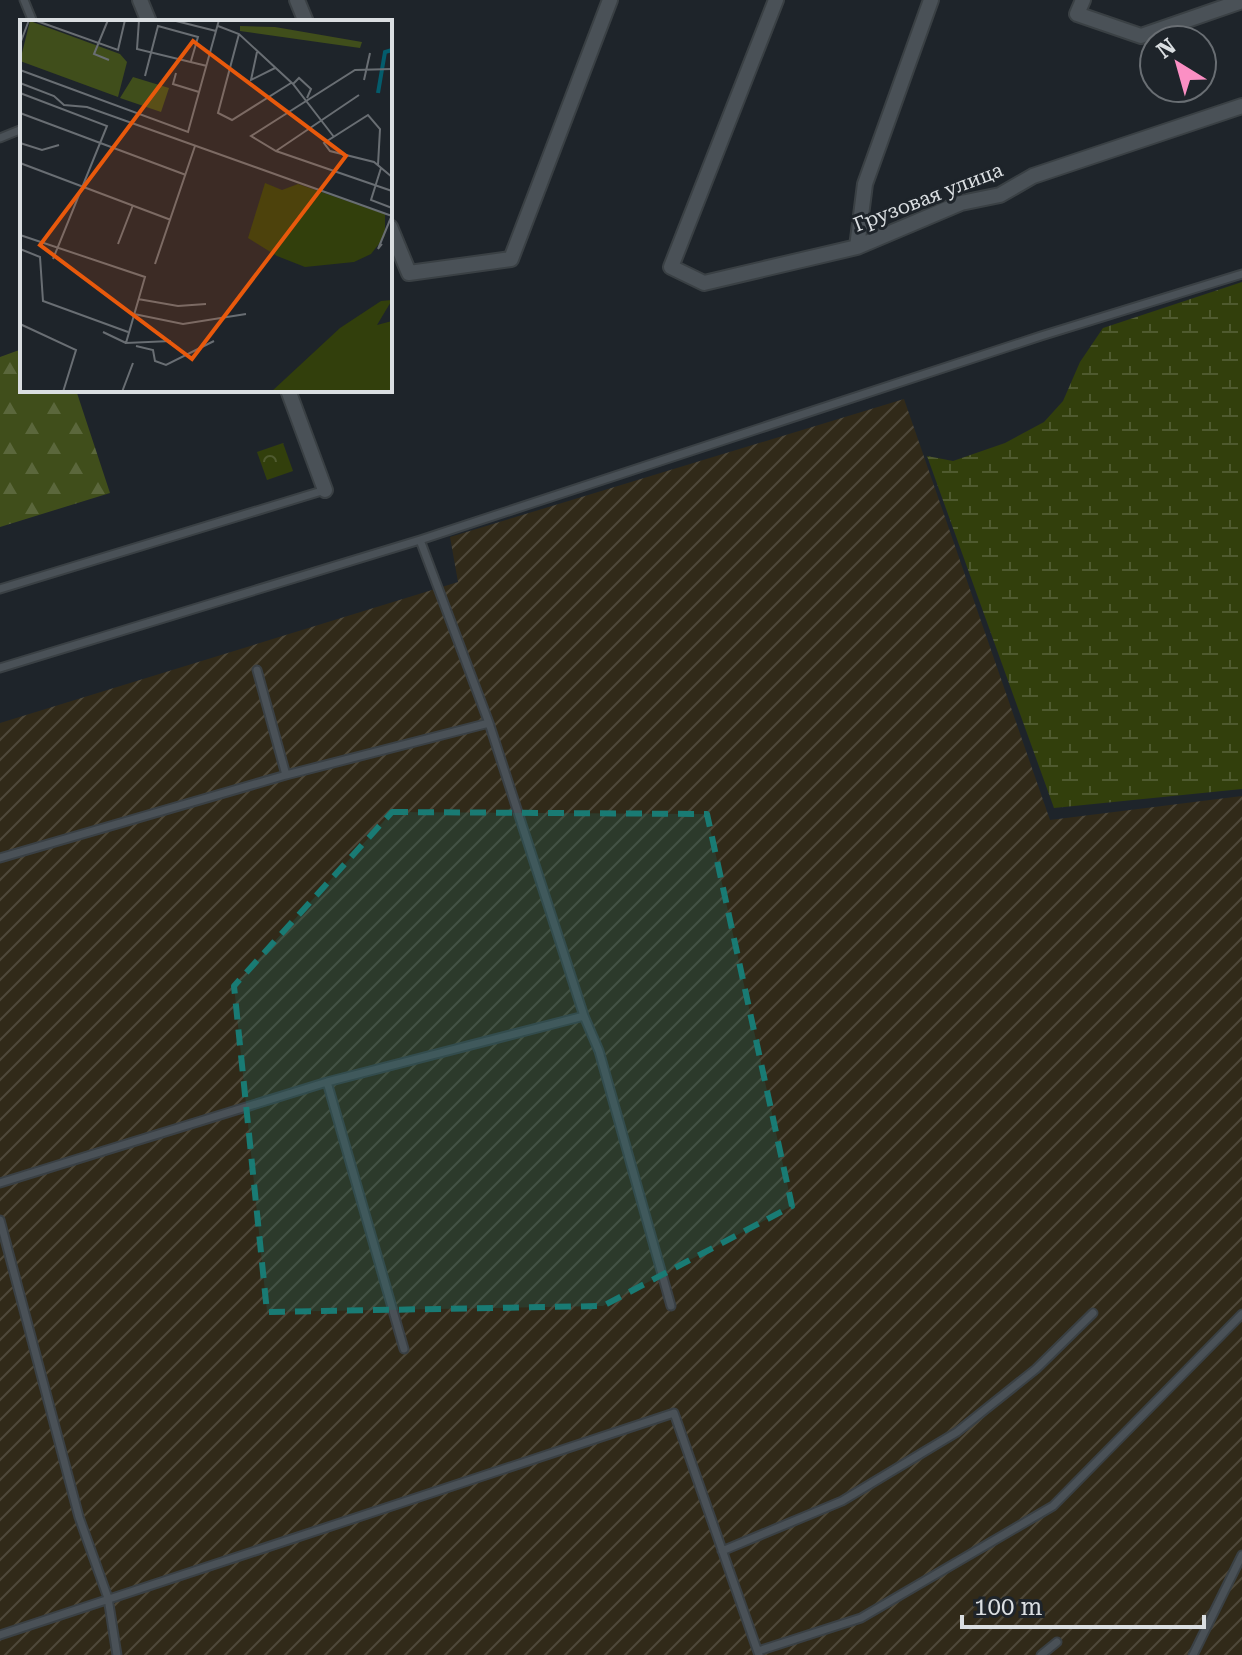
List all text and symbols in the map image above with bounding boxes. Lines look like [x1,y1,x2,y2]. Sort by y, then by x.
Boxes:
inset map [20,20,392,392]
north arrow [1138,24,1218,104]
text: N [1152,33,1181,64]
street label: Грузовая улица [850,157,1006,237]
scale bar [962,1579,1204,1629]
text: 100 m [974,1593,1042,1621]

